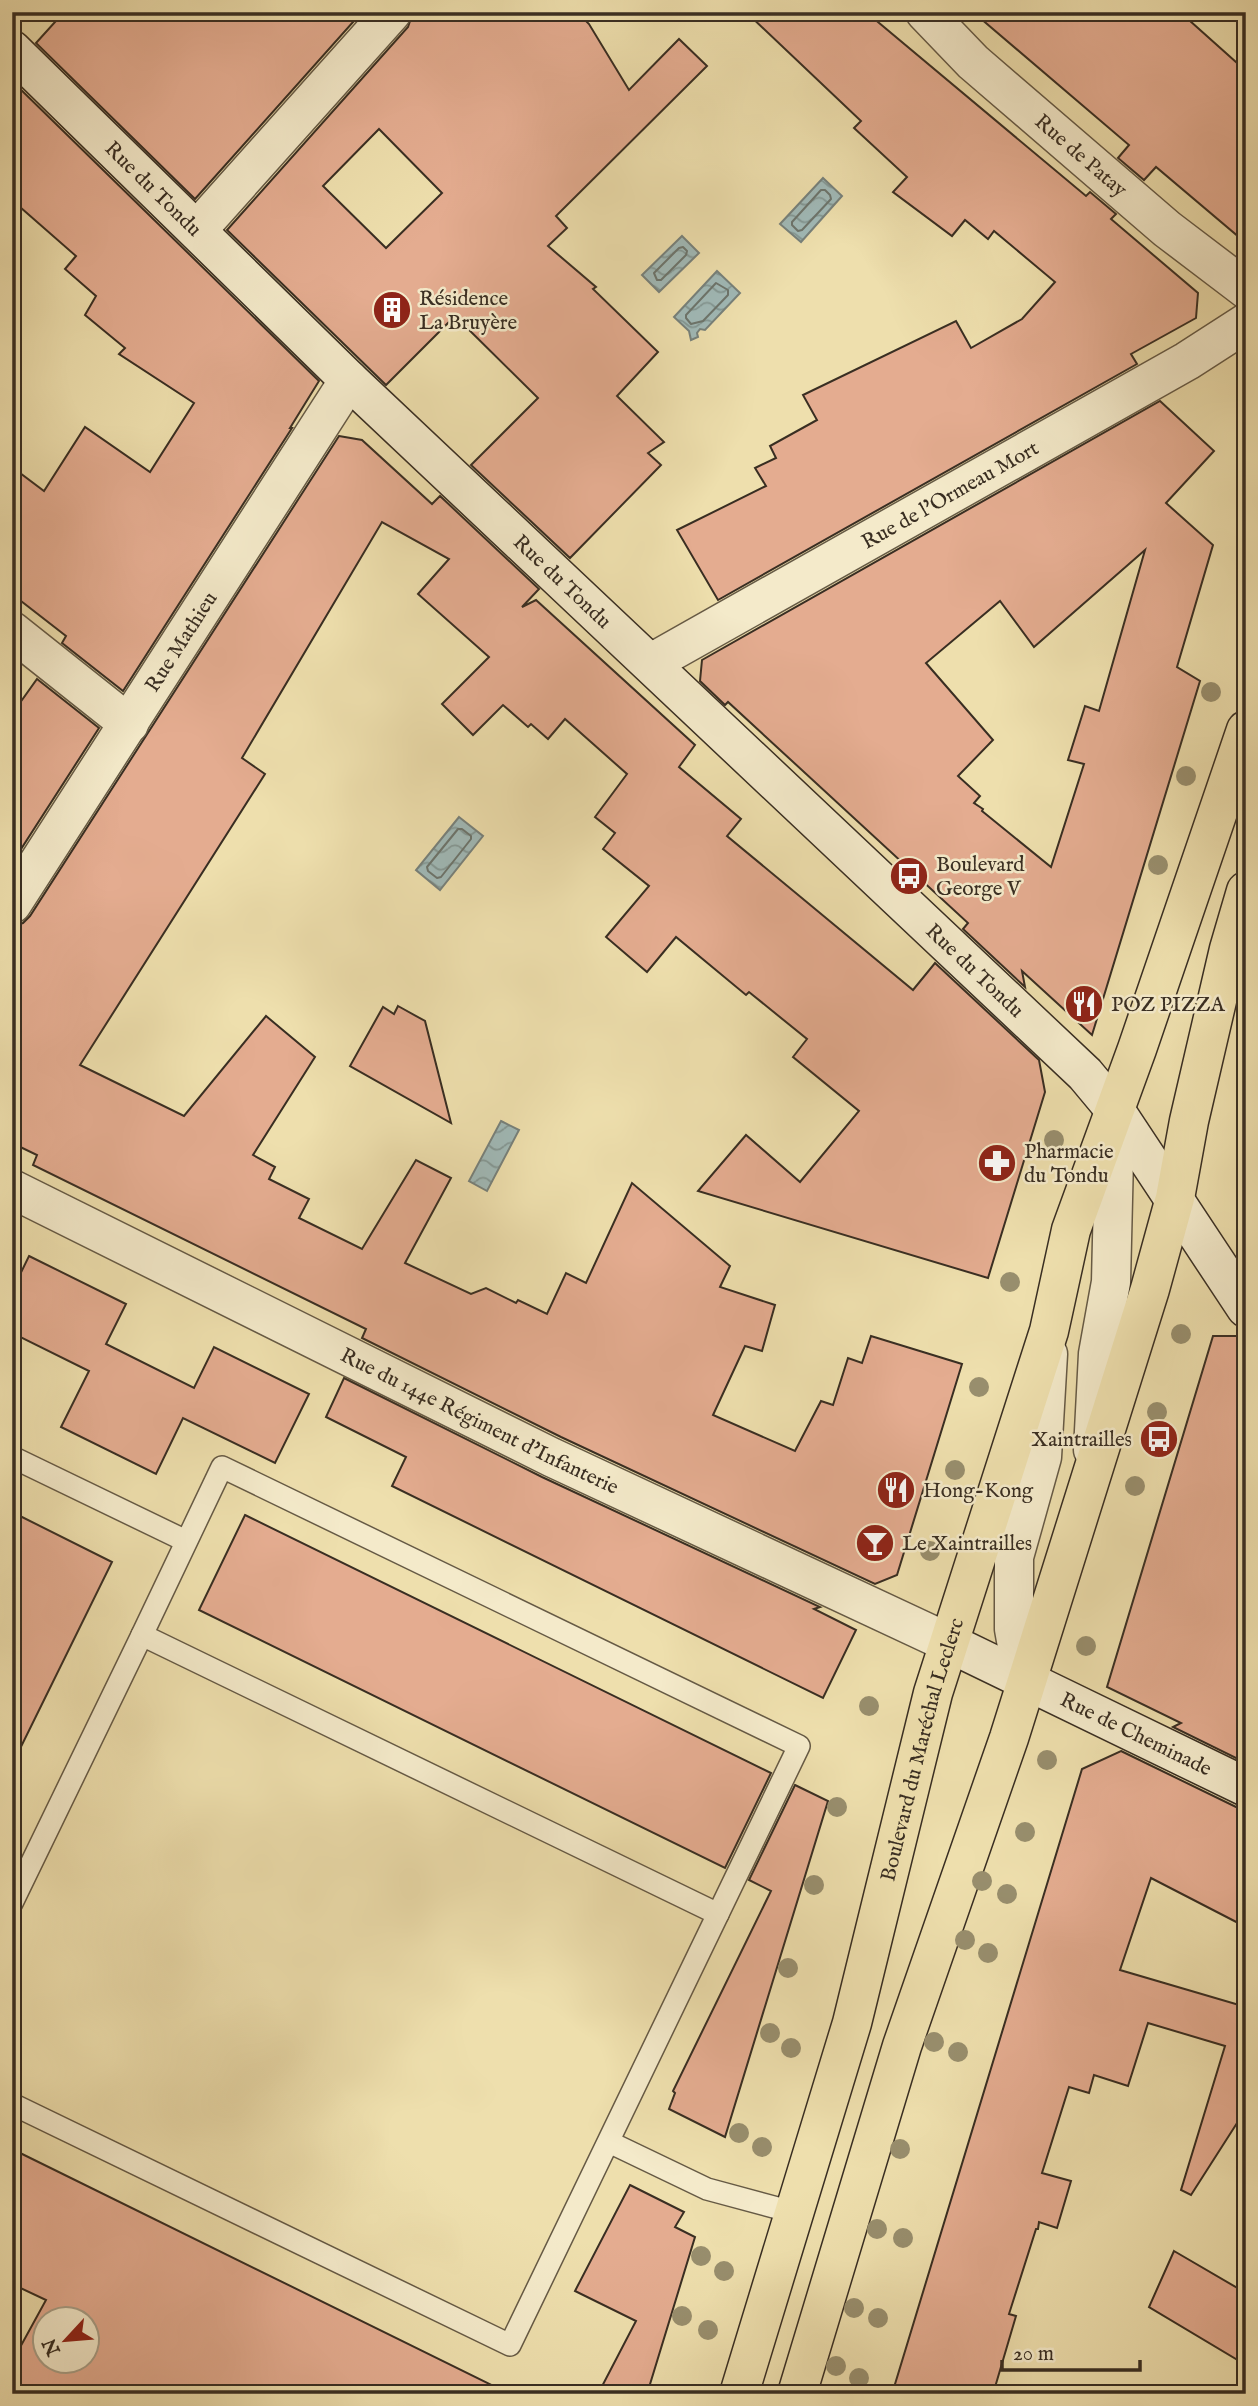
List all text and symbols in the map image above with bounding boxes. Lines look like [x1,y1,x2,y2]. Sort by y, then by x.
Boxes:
street label: Rue de Patay [1028,109,1133,204]
street label: Rue du Tondu [98,136,207,243]
place label: Résidence La Bruyère [419,286,518,337]
building icon: Résidence La Bruyère [371,289,413,331]
street label: Rue de l'Ormeau Mort [857,435,1044,557]
street label: Rue du Tondu [506,529,616,635]
street label: Rue Mathieu [140,587,224,698]
place label: Boulevard George V [936,852,1025,903]
bus stop icon: Boulevard George V [888,855,930,897]
street label: Rue du Tondu [919,918,1029,1024]
restaurant icon: POZ PIZZA [1063,983,1105,1025]
place label: POZ PIZZA [1111,992,1226,1019]
place label: Pharmacie du Tondu [1024,1139,1114,1190]
pharmacy icon: Pharmacie du Tondu [976,1142,1018,1184]
street label: Rue du 144e Régiment d'Infanterie [336,1342,623,1502]
bus stop icon: Xaintrailles [1138,1418,1180,1460]
place label: Xaintrailles [1031,1427,1132,1454]
restaurant icon: Hong-Kong [875,1469,917,1511]
place label: Hong-Kong [923,1478,1034,1505]
bar icon: Le Xaintrailles [854,1522,896,1564]
place label: Le Xaintrailles [902,1531,1032,1558]
street label: Boulevard du Maréchal Leclerc [875,1615,971,1884]
street label: Rue de Cheminade [1055,1687,1216,1783]
north arrow [32,2304,102,2374]
scale bar [1002,2329,1141,2373]
text: N [38,2333,67,2360]
text: 20 m [1013,2341,1054,2368]

